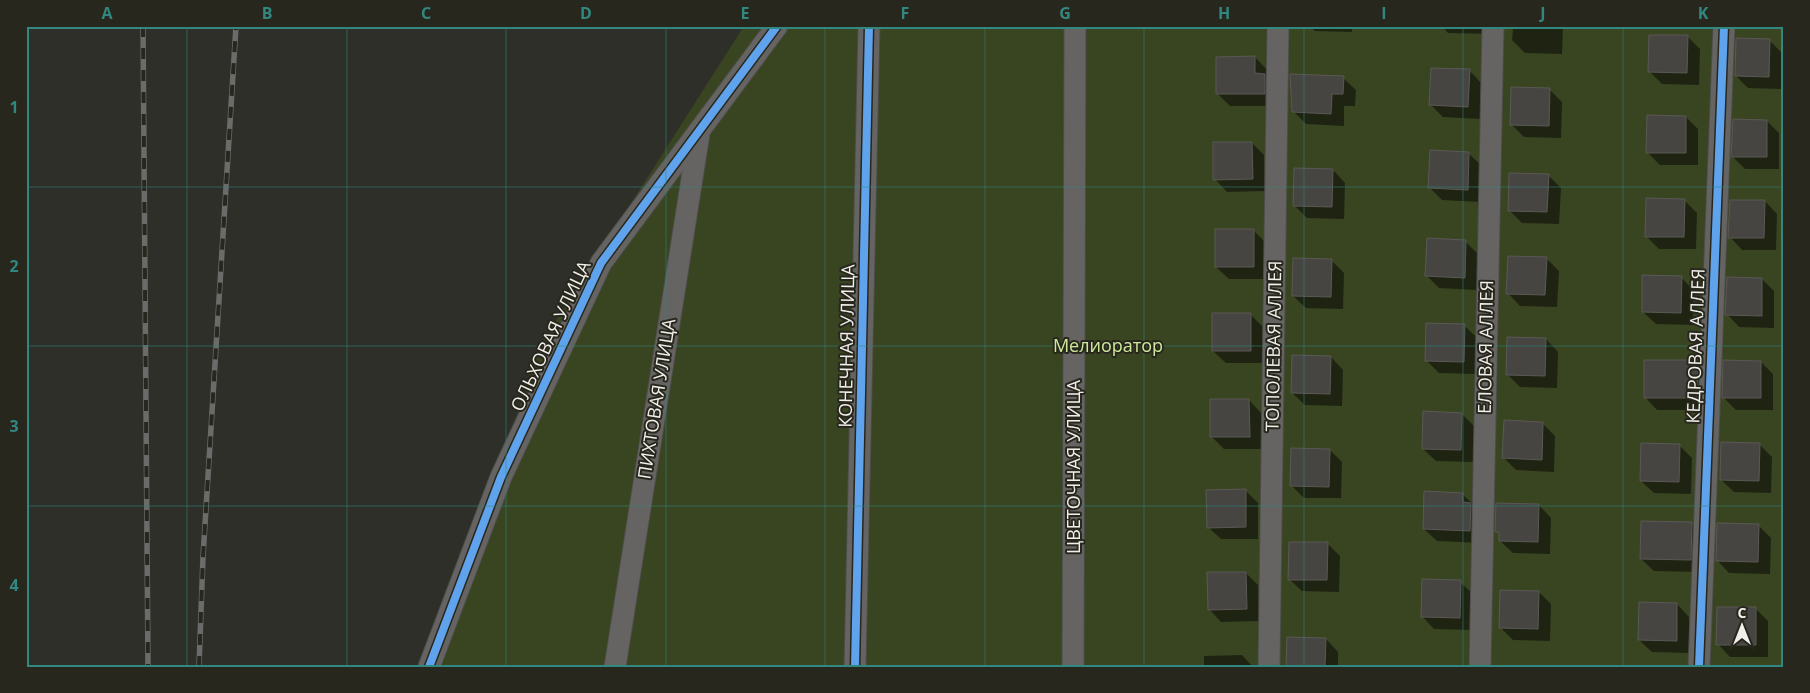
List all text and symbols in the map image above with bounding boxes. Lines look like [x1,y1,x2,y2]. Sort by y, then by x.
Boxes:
text: A [101,2,113,24]
text: B [262,2,272,24]
text: C [421,2,431,24]
text: D [580,2,592,24]
text: E [741,2,750,24]
text: F [901,2,909,24]
text: G [1059,2,1071,24]
text: H [1218,2,1230,24]
text: I [1381,2,1387,24]
text: J [1538,2,1546,24]
text: K [1698,2,1709,24]
text: 1 [9,96,19,118]
text: 2 [9,255,19,277]
street label: ОЛЬХОВАЯ УЛИЦА [505,256,596,415]
street label: ТОПОЛЕВАЯ АЛЛЕЯ [1260,260,1286,432]
street label: КОНЕЧНАЯ УЛИЦА [833,263,859,428]
street label: КЕДРОВАЯ АЛЛЕЯ [1680,268,1710,424]
street label: ЕЛОВАЯ АЛЛЕЯ [1472,280,1498,414]
street label: ПИХТОВАЯ УЛИЦА [631,316,681,481]
park label: Мелиоратор [1053,333,1163,357]
street label: ЦВЕТОЧНАЯ УЛИЦА [1061,379,1085,554]
text: 3 [9,415,19,437]
text: 4 [9,574,19,596]
north arrow [1718,600,1768,650]
text: С [1738,603,1747,622]

